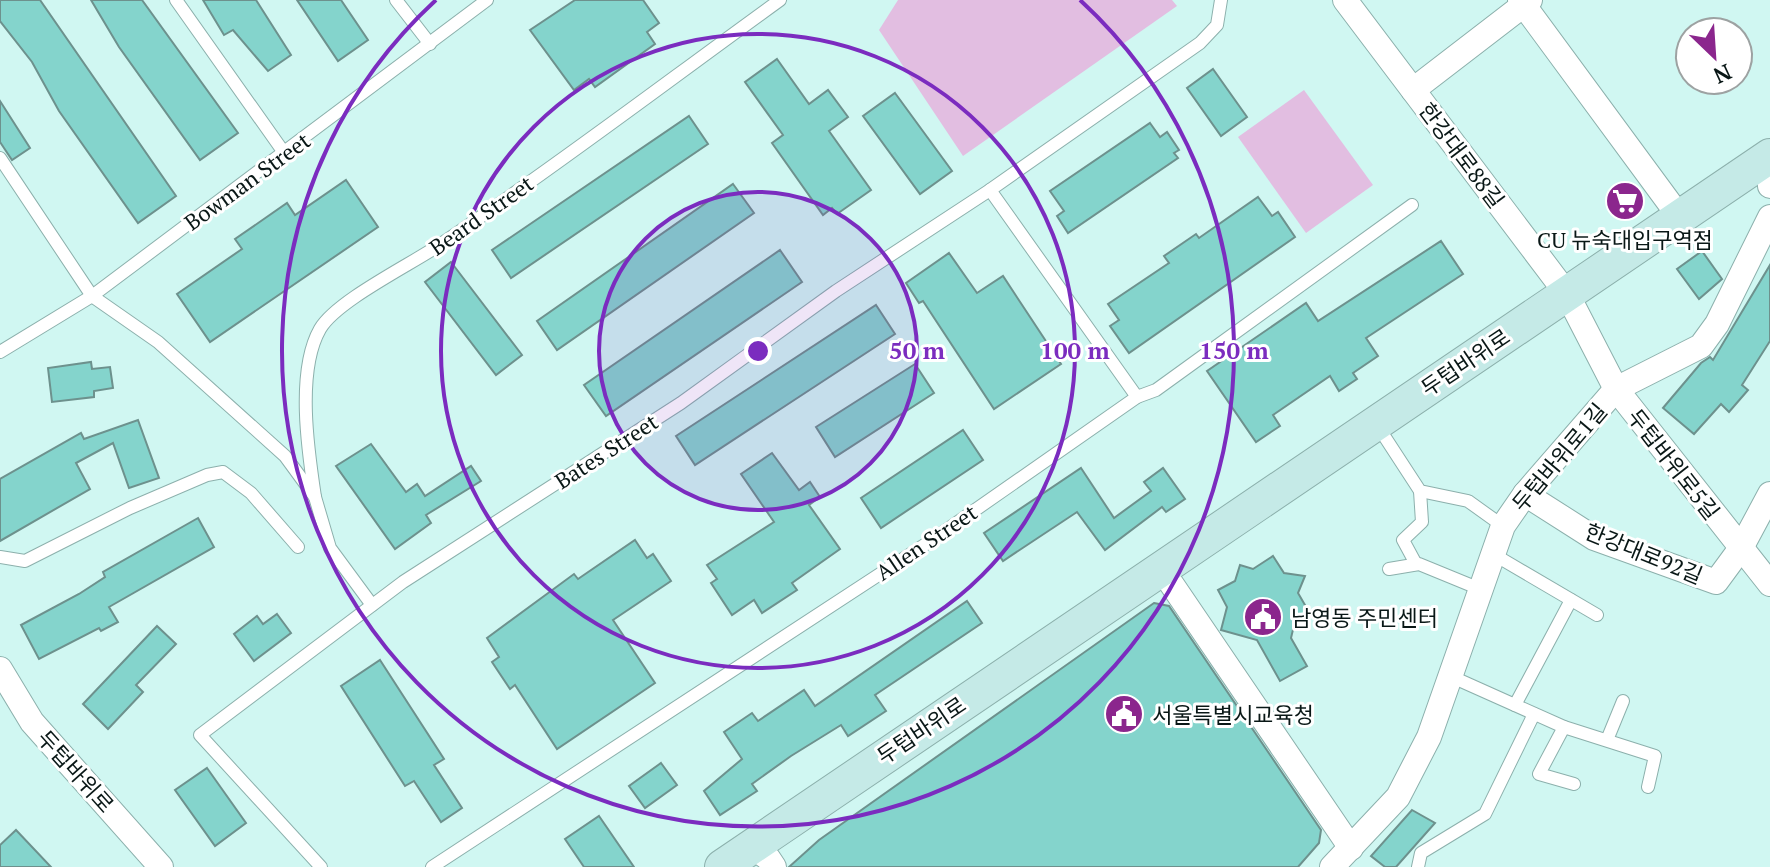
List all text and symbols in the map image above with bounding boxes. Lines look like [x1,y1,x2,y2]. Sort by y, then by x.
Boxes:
north arrow [1674,16,1754,96]
text: N [1709,58,1736,91]
street label: 한강대로88길 [1413,96,1511,214]
street label: Bowman Street [178,126,316,236]
street label: Beard Street [423,169,539,261]
supermarket icon: CU 뉴숙대입구역점 [1604,180,1646,222]
place label: CU 뉴숙대입구역점 [1537,225,1713,254]
street label: 두텁바위로 [1415,322,1515,402]
text: 50 m [889,334,945,366]
text: 100 m [1040,334,1110,366]
text: 150 m [1199,334,1269,366]
centre of rings [744,337,772,365]
street label: 두텁바위로1길 [1505,397,1613,517]
street label: 두텁바위로5길 [1622,403,1726,525]
street label: Bates Street [549,407,663,495]
street label: Allen Street [870,497,982,587]
street label: 한강대로92길 [1581,516,1707,590]
public building icon: 남영동 주민센터 [1242,596,1284,638]
place label: 남영동 주민센터 [1291,603,1438,632]
street label: 두텁바위로 [871,690,971,770]
public building icon: 서울특별시교육청 [1103,693,1145,735]
place label: 서울특별시교육청 [1152,700,1314,729]
street label: 두텁바위로 [31,724,121,818]

